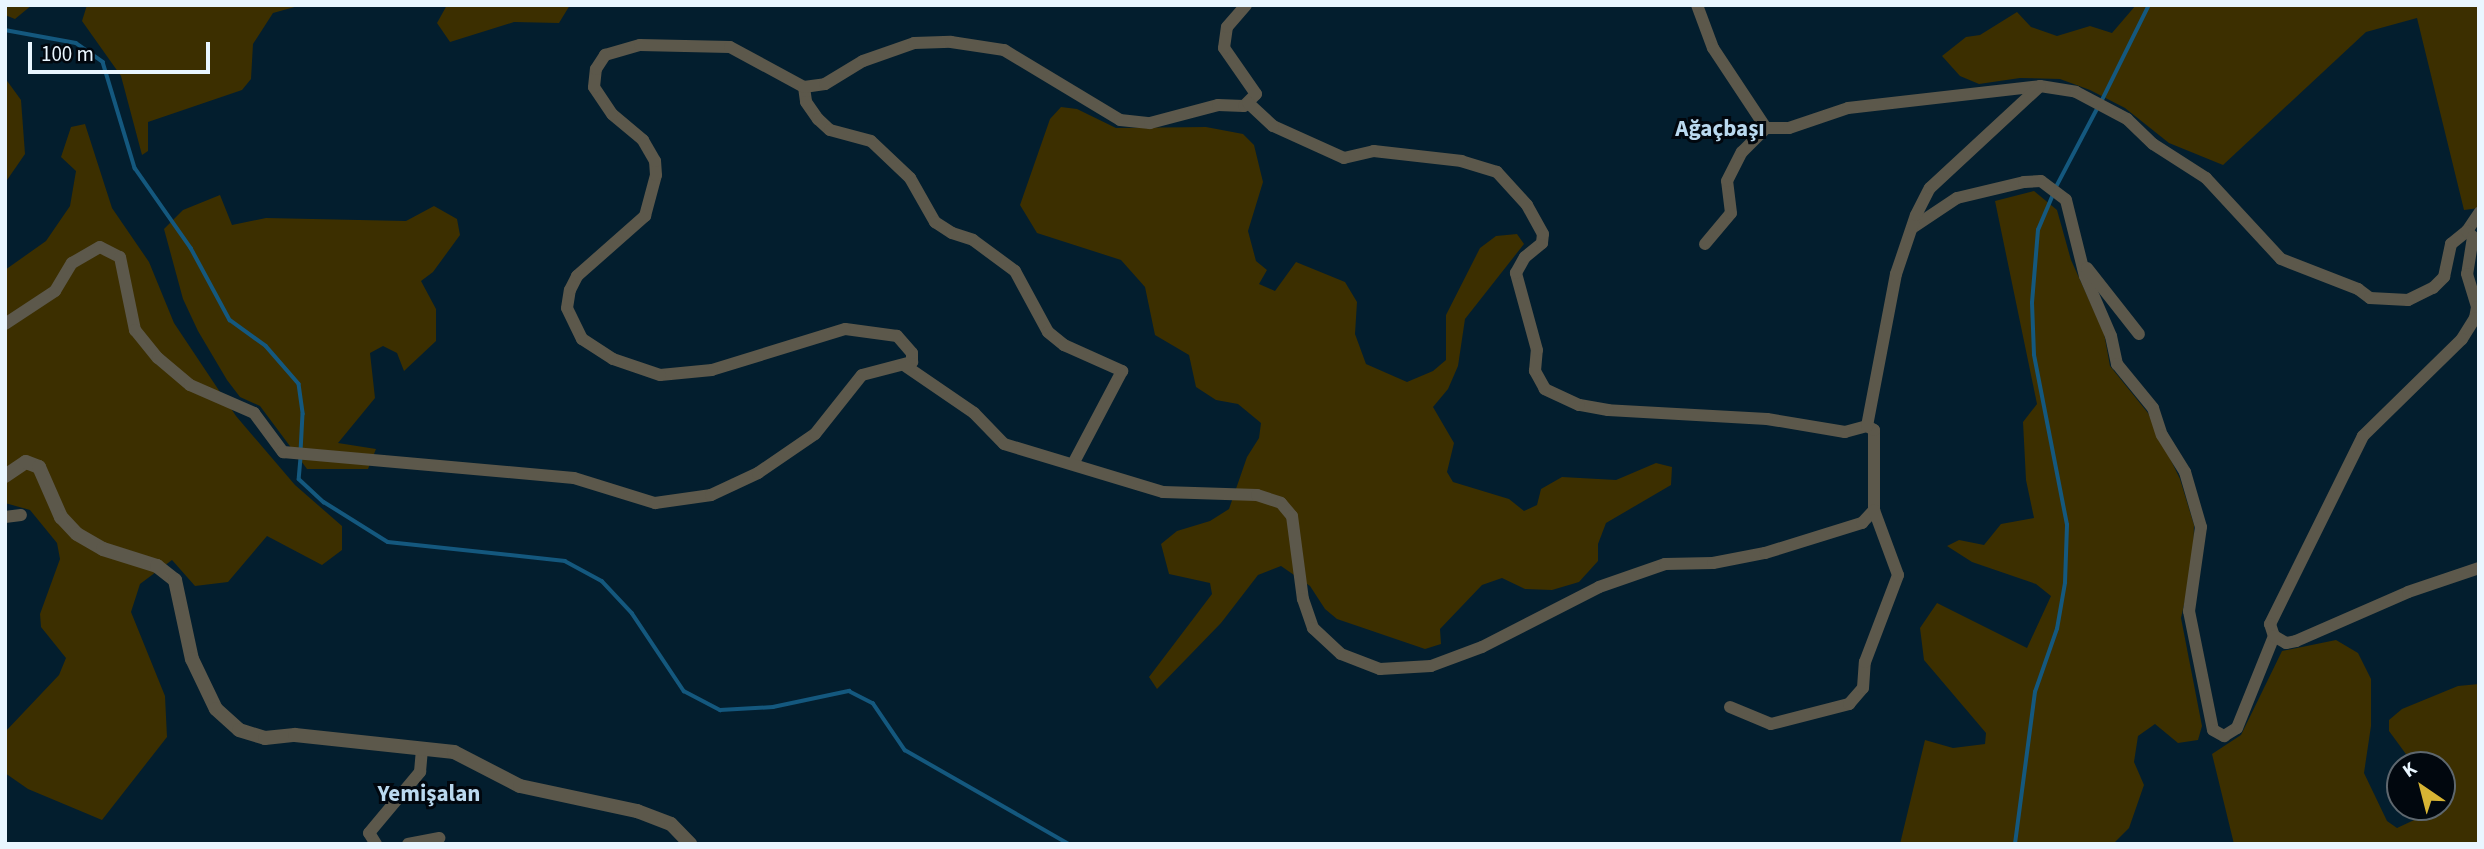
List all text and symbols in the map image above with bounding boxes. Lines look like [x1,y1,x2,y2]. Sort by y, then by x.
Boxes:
scale bar [32,28,214,72]
text: 100 m [41,39,94,69]
district label: Ağaçbaşı [1675,115,1765,143]
north arrow [2386,751,2456,821]
text: K [2397,756,2422,784]
district label: Yemişalan [378,780,480,808]

